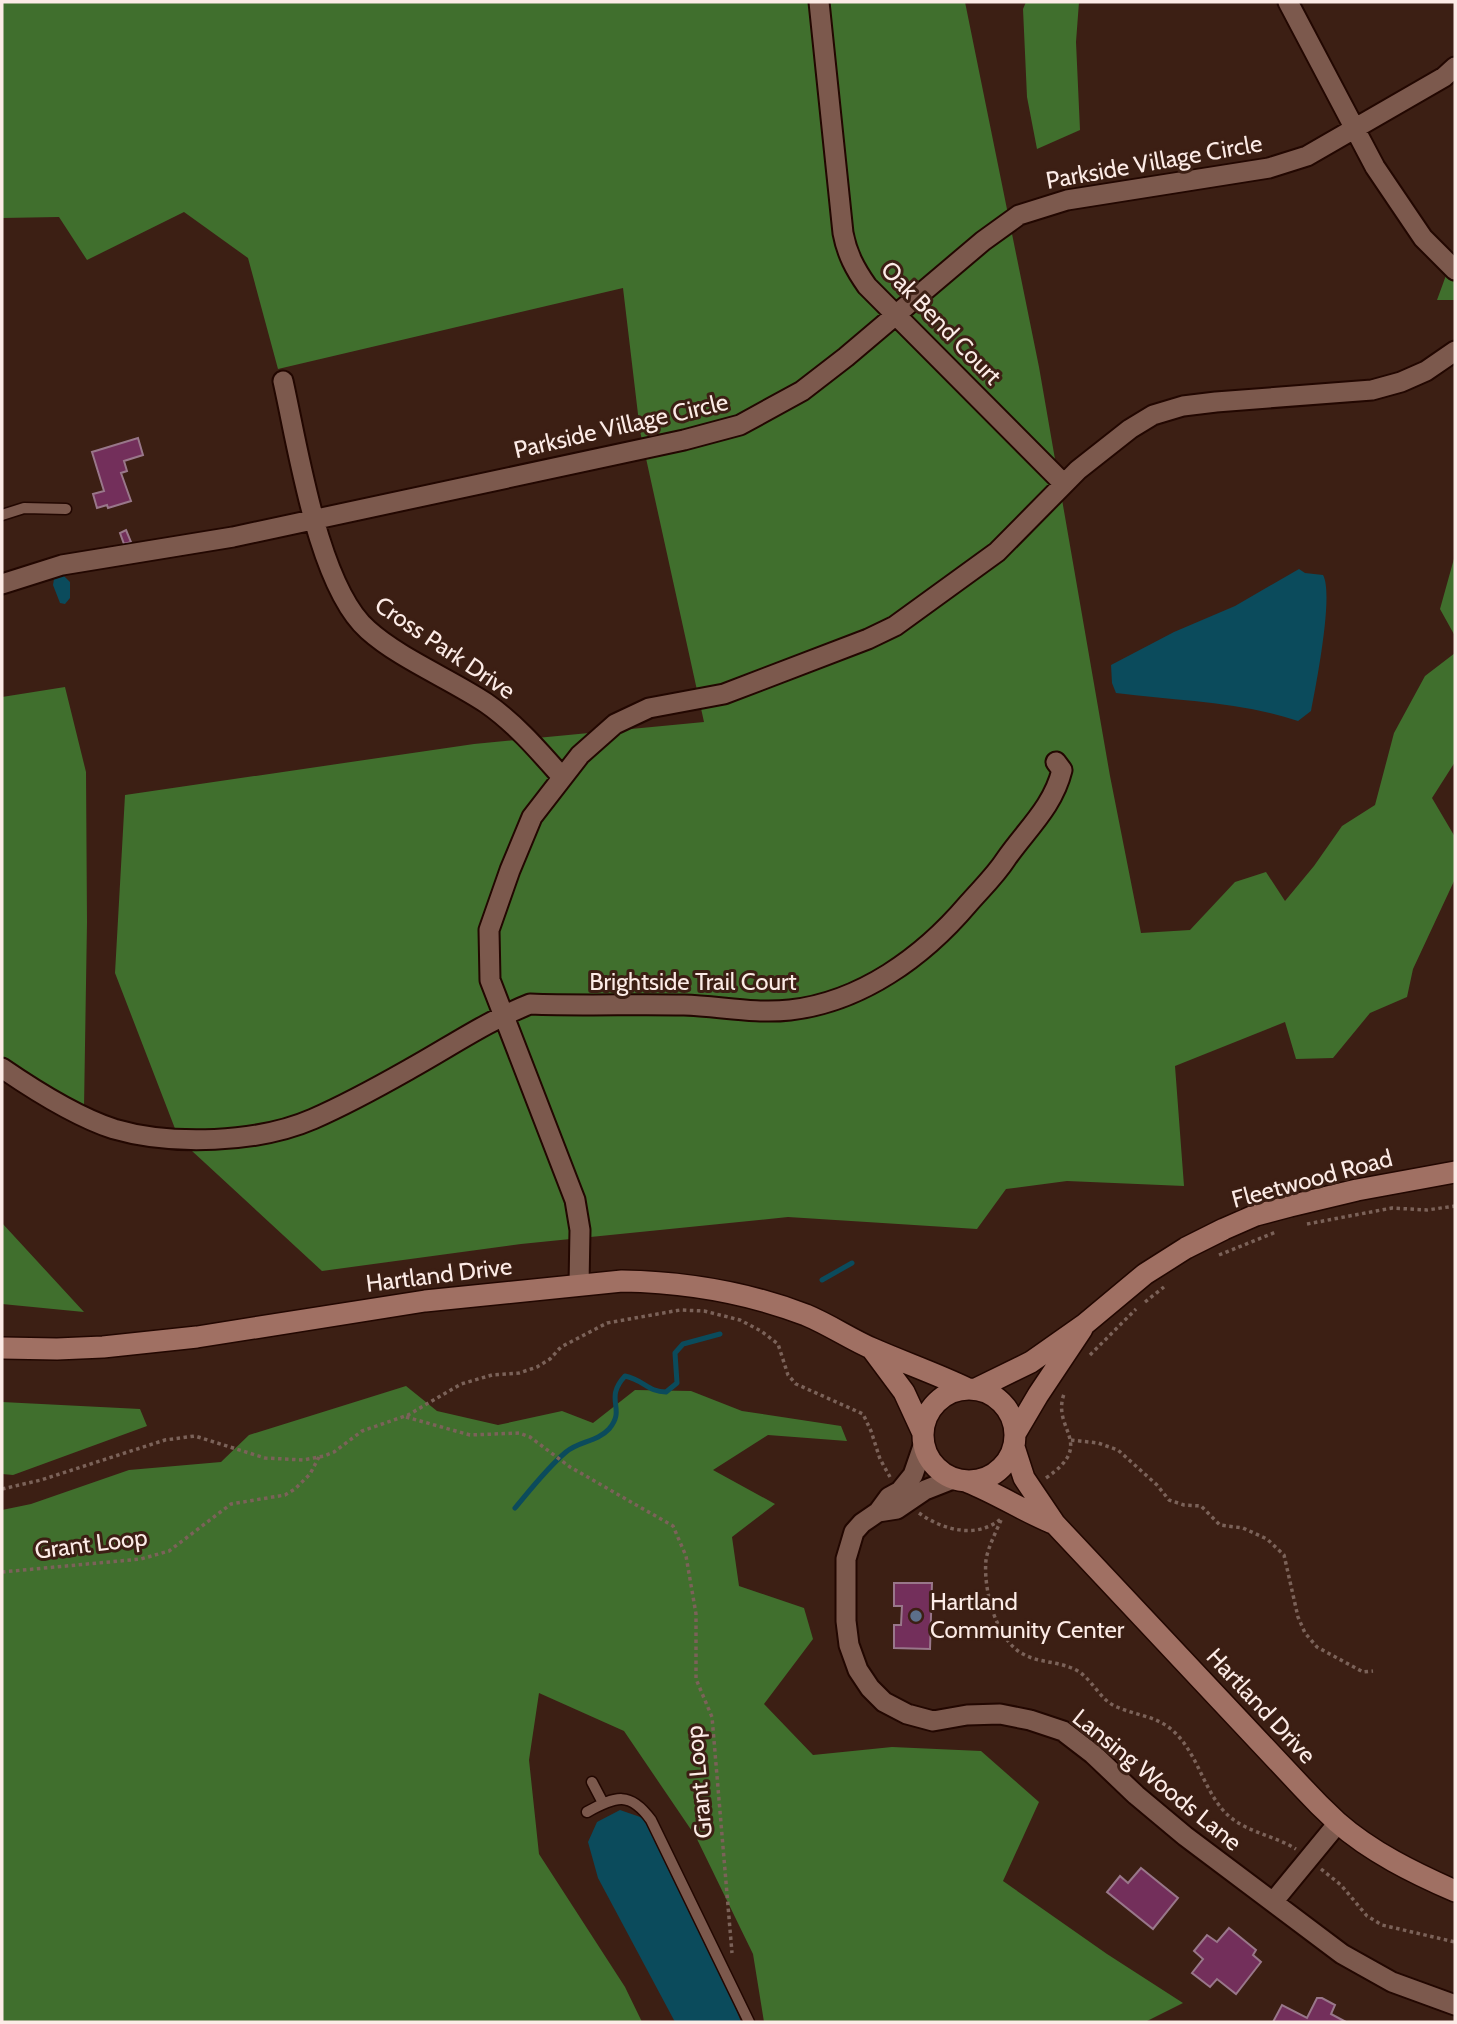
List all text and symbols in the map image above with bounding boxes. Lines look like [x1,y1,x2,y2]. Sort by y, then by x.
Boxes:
street label: Parkside Village Circle [1043,128,1264,195]
street label: Oak Bend Court [875,255,1008,390]
street label: Parkside Village Circle [511,387,731,464]
street label: Cross Park Drive [370,590,521,705]
street label: Brightside Trail Court [589,967,797,996]
street label: Fleetwood Road [1228,1143,1395,1214]
street label: Hartland Drive [364,1251,514,1298]
street label: Grant Loop [33,1522,149,1565]
place label: Hartland Community Center [930,1587,1125,1644]
marker: Hartland Community Center [908,1608,924,1624]
street label: Hartland Drive [1201,1642,1322,1769]
street label: Lansing Woods Lane [1067,1703,1248,1857]
street label: Grant Loop [679,1724,718,1840]

